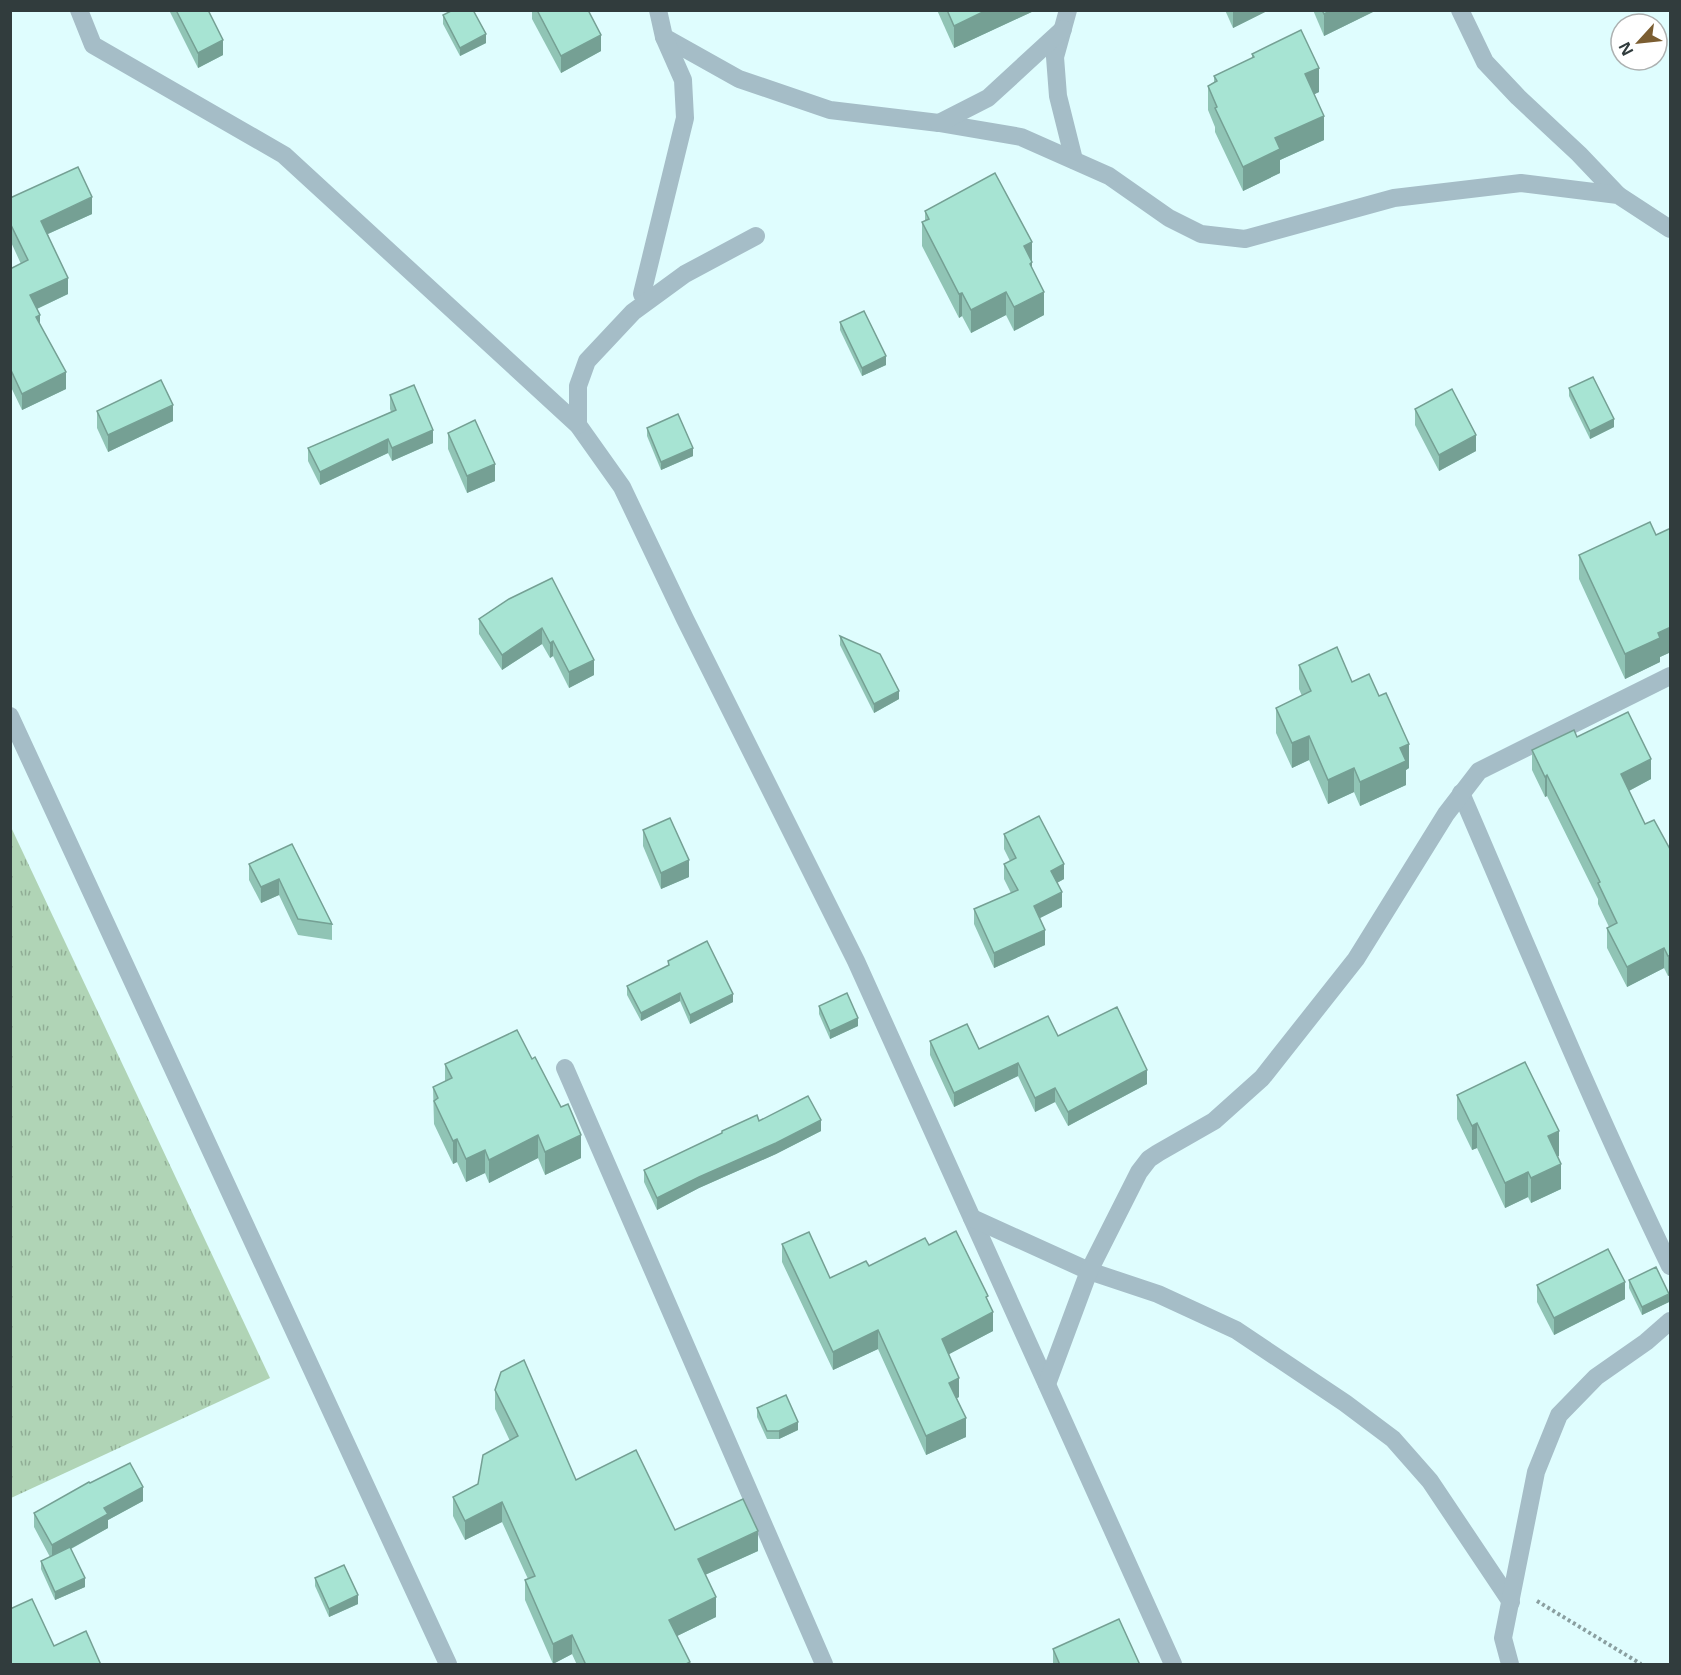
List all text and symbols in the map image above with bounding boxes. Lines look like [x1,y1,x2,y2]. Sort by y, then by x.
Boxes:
north arrow [1609,12,1669,72]
text: N [1613,38,1638,60]

